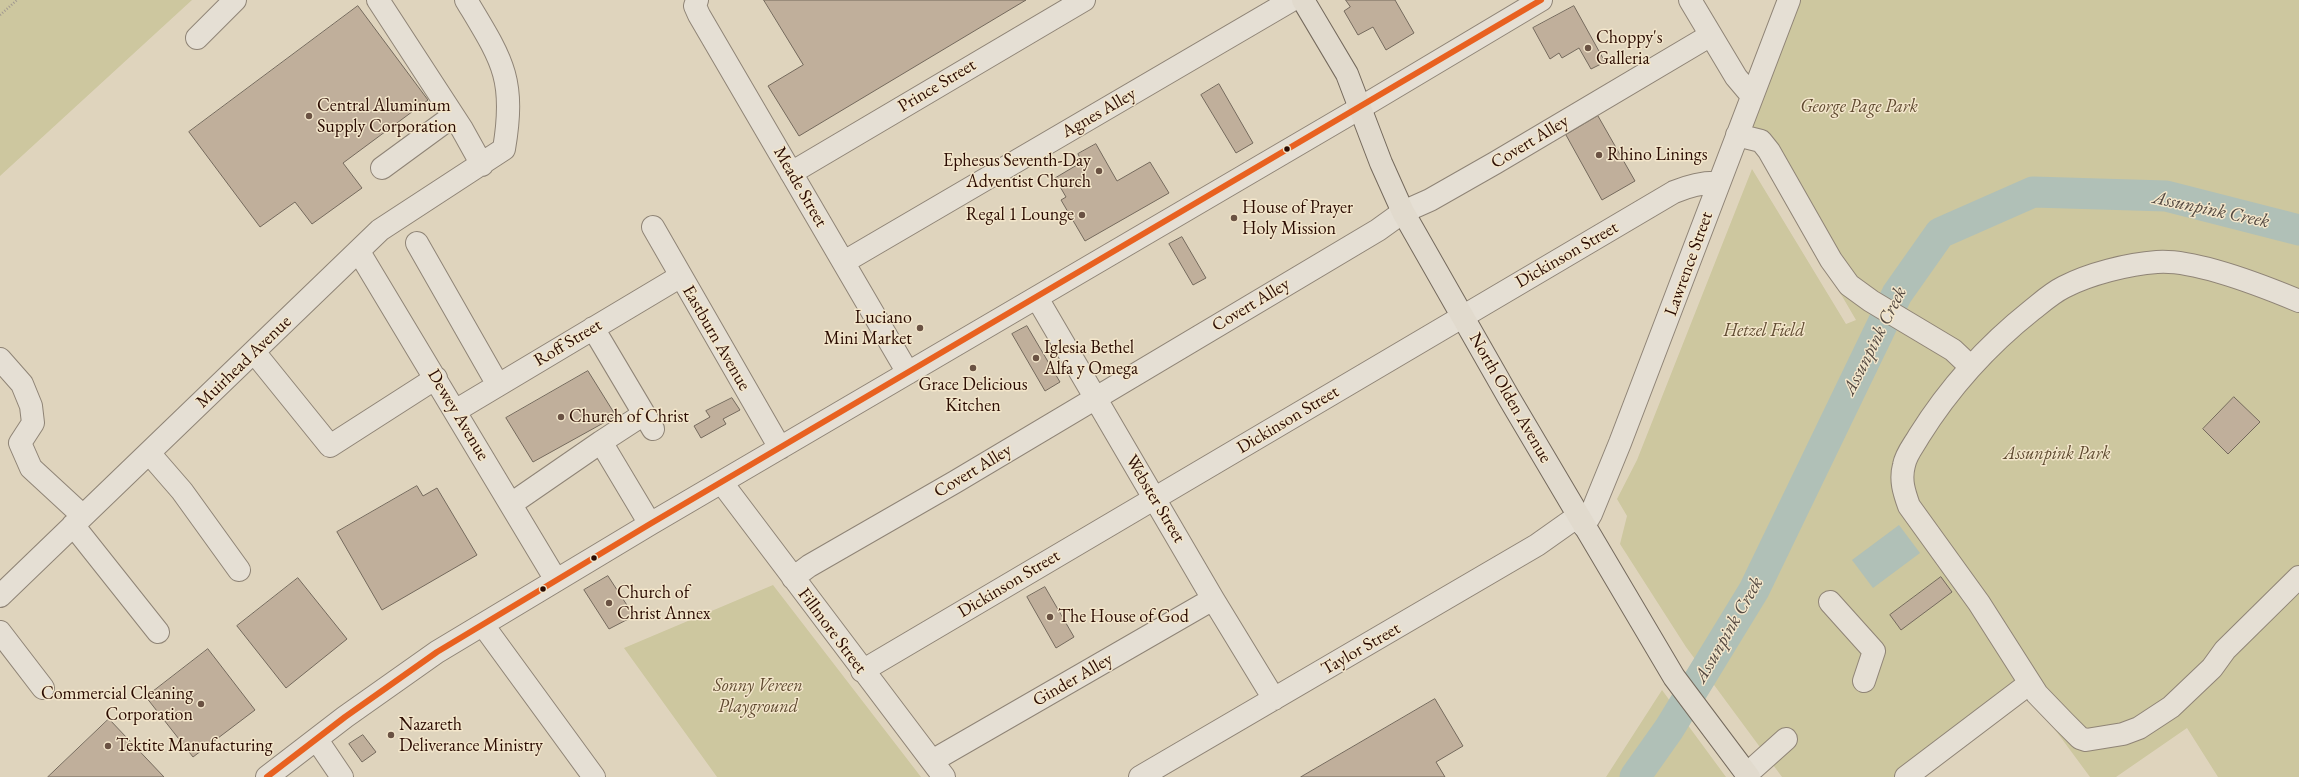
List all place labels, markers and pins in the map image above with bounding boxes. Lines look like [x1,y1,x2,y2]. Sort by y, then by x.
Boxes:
place label: Choppy's Galleria [1596,27,1662,70]
marker: Choppy's Galleria [1583,43,1593,53]
place label: Central Aluminum Supply Corporation [317,95,457,138]
marker: Central Aluminum Supply Corporation [304,111,314,121]
unlabelled marker [1282,144,1292,154]
place label: Rhino Linings [1607,144,1708,166]
place label: Ephesus Seventh-Day Adventist Church [943,150,1091,192]
marker: Rhino Linings [1594,150,1604,160]
marker: Ephesus Seventh-Day Adventist Church [1094,166,1104,176]
place label: House of Prayer Holy Mission [1242,197,1353,240]
place label: Regal 1 Lounge [966,204,1074,226]
marker: Regal 1 Lounge [1077,210,1087,220]
marker: House of Prayer Holy Mission [1229,213,1239,223]
place label: Luciano Mini Market [824,307,912,350]
marker: Luciano Mini Market [915,323,925,333]
place label: Iglesia Bethel Alfa y Omega [1044,337,1138,380]
marker: Iglesia Bethel Alfa y Omega [1031,353,1041,363]
marker: Grace Delicious Kitchen [968,363,978,373]
place label: Grace Delicious Kitchen [918,374,1028,416]
place label: Church of Christ [569,406,689,428]
marker: Church of Christ [556,412,566,422]
unlabelled marker [589,553,599,563]
place label: Church of Christ Annex [617,582,710,624]
unlabelled marker [538,584,548,594]
marker: Church of Christ Annex [604,598,614,608]
place label: The House of God [1058,606,1189,628]
marker: The House of God [1045,612,1055,622]
place label: Commercial Cleaning Corporation [41,683,193,726]
marker: Commercial Cleaning Corporation [196,699,206,709]
place label: Nazareth Deliverance Ministry [399,714,543,756]
marker: Nazareth Deliverance Ministry [386,730,396,740]
place label: Tektite Manufacturing [116,735,273,757]
marker: Tektite Manufacturing [103,741,113,751]

